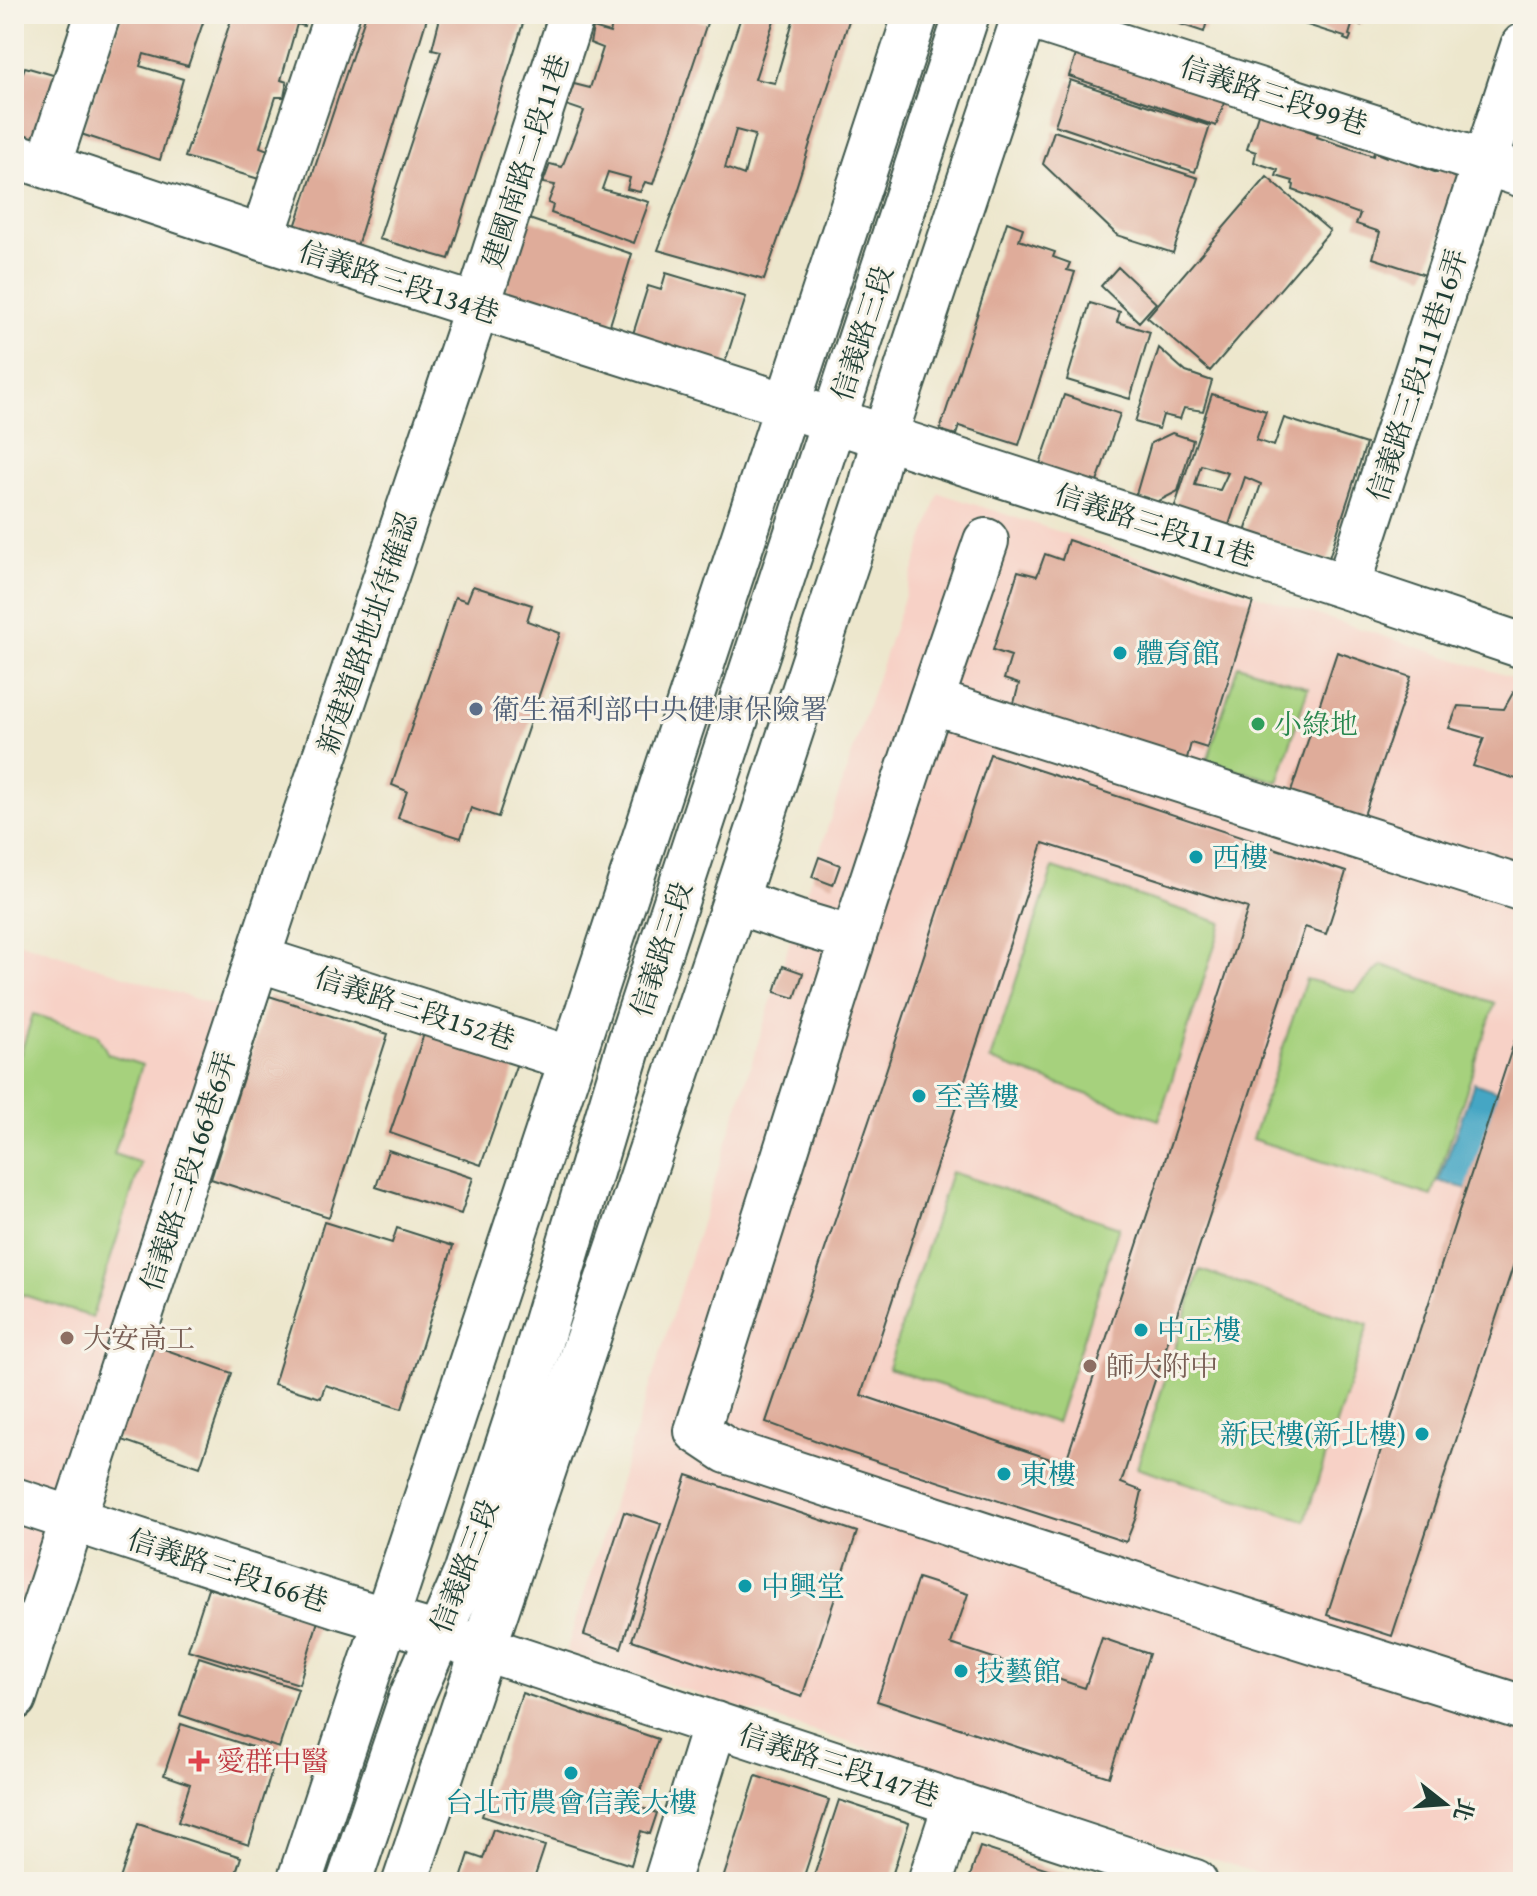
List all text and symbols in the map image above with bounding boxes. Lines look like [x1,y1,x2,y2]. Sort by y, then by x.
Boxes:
street label: 信義路三段99巷 [1175,45,1373,144]
street label: 建國南路二段11巷 [471,48,578,273]
street label: 信義路三段134巷 [294,230,505,333]
street label: 信義路三段111巷16弄 [1356,243,1477,506]
street label: 信義路三段 [820,260,903,406]
street label: 信義路三段111巷 [1050,473,1261,576]
street label: 新建道路地址待確認 [306,507,427,759]
place label: 體育館 [1136,632,1220,673]
marker: 體育館 [1111,644,1129,662]
place label: 衛生福利部中央健康保險署 [492,688,828,729]
marker: 衛生福利部中央健康保險署 [467,700,485,718]
place label: 小綠地 [1274,703,1358,744]
marker: 小綠地 [1249,715,1267,733]
place label: 西樓 [1212,836,1268,877]
marker: 西樓 [1187,848,1205,866]
street label: 信義路三段 [619,876,702,1022]
street label: 信義路三段152巷 [310,956,521,1059]
street label: 信義路三段166巷6弄 [129,1046,246,1296]
place label: 至善樓 [935,1075,1019,1116]
marker: 至善樓 [910,1087,928,1105]
place label: 中正樓 [1157,1309,1241,1350]
place label: 大安高工 [83,1317,195,1358]
marker: 中正樓 [1132,1321,1150,1339]
marker: 大安高工 [58,1329,76,1347]
place label: 師大附中 [1106,1345,1218,1386]
marker: 師大附中 [1081,1357,1099,1375]
place label: 新民樓(新北樓) [1220,1413,1406,1454]
marker: 新民樓(新北樓) [1413,1425,1431,1443]
place label: 東樓 [1020,1453,1076,1494]
marker: 東樓 [995,1465,1013,1483]
street label: 信義路三段 [419,1493,508,1639]
street label: 信義路三段166巷 [123,1518,334,1621]
place label: 中興堂 [761,1565,845,1606]
marker: 中興堂 [736,1577,754,1595]
place label: 技藝館 [977,1650,1061,1691]
marker: 技藝館 [952,1662,970,1680]
street label: 信義路三段147巷 [734,1713,945,1816]
place label: 愛群中醫 [217,1740,329,1781]
marker: 愛群中醫 [188,1750,210,1772]
marker: 台北市農會信義大樓 [562,1764,580,1782]
north arrow [1405,1764,1485,1844]
place label: 台北市農會信義大樓 [445,1781,697,1822]
text: 北 [1446,1795,1483,1825]

